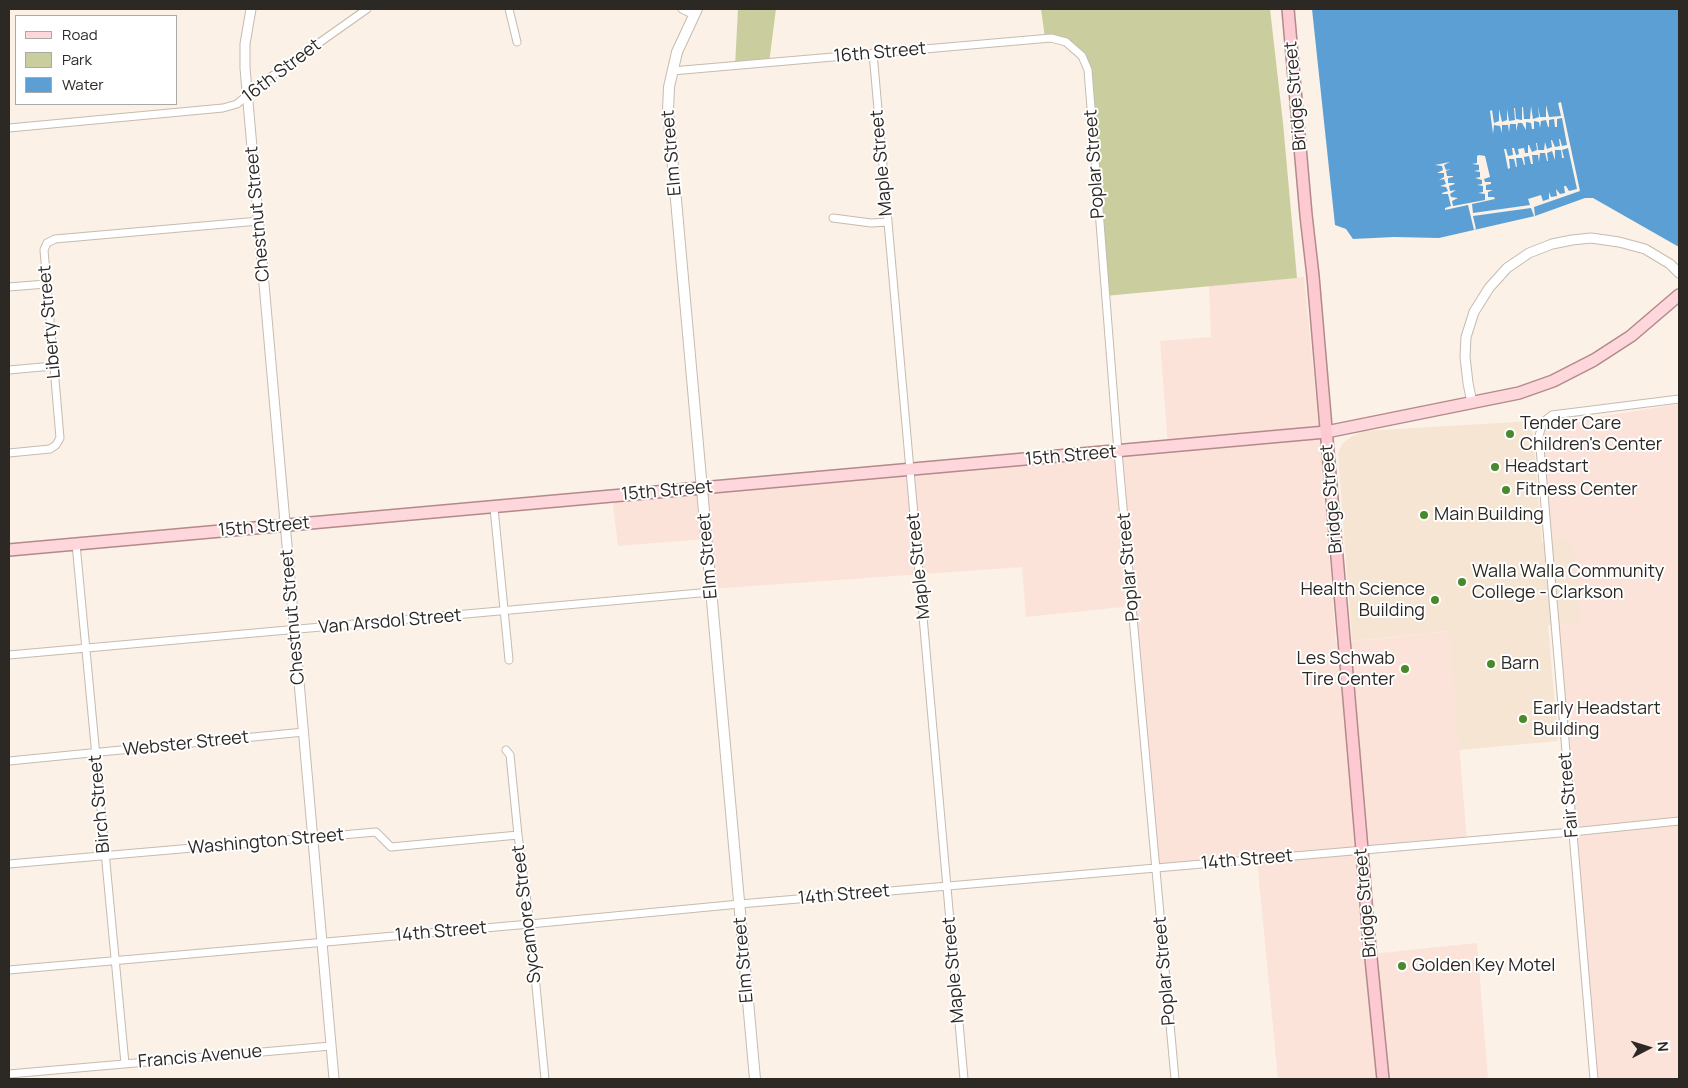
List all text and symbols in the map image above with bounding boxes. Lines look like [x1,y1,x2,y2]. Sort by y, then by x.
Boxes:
legend [15,15,178,105]
text: Road [62,24,98,45]
street label: 16th Street [239,35,325,107]
street label: 16th Street [833,38,927,68]
street label: Bridge Street [1280,40,1312,152]
text: Park [62,49,92,70]
text: Water [62,74,104,95]
street label: Elm Street [657,109,687,197]
street label: Maple Street [867,109,897,217]
street label: Poplar Street [1080,109,1110,219]
street label: Chestnut Street [241,145,275,283]
street label: Liberty Street [34,264,66,380]
place label: Tender Care Children's Center [1520,413,1662,456]
marker: Tender Care Children's Center [1504,428,1516,440]
street label: 15th Street [1024,441,1118,471]
street label: Bridge Street [1316,443,1348,555]
place label: Headstart [1505,456,1589,478]
marker: Headstart [1489,461,1501,473]
street label: 15th Street [620,476,714,506]
place label: Fitness Center [1516,479,1638,501]
marker: Fitness Center [1500,484,1512,496]
place label: Main Building [1434,504,1544,526]
marker: Main Building [1418,509,1430,521]
street label: 15th Street [217,512,311,542]
street label: Elm Street [693,512,723,600]
street label: Maple Street [903,512,935,620]
street label: Poplar Street [1113,512,1145,622]
street label: Chestnut Street [276,548,310,686]
place label: Walla Walla Community College - Clarkson [1472,561,1664,604]
marker: Walla Walla Community College - Clarkson [1456,576,1468,588]
place label: Health Science Building [1301,579,1425,622]
marker: Health Science Building [1429,594,1441,606]
street label: Van Arsdol Street [318,605,462,639]
place label: Les Schwab Tire Center [1297,648,1395,691]
place label: Barn [1501,653,1539,675]
marker: Barn [1485,658,1497,670]
marker: Les Schwab Tire Center [1399,663,1411,675]
place label: Early Headstart Building [1533,698,1661,741]
marker: Early Headstart Building [1517,713,1529,725]
street label: Webster Street [122,727,250,761]
street label: Fair Street [1554,751,1584,839]
street label: Birch Street [85,754,115,854]
street label: Washington Street [187,824,345,860]
street label: Sycamore Street [508,844,546,984]
street label: 14th Street [1200,845,1294,875]
street label: Bridge Street [1350,847,1382,959]
street label: 14th Street [797,880,891,910]
street label: Elm Street [729,916,759,1004]
street label: Maple Street [939,916,969,1024]
street label: Poplar Street [1149,916,1181,1026]
street label: 14th Street [394,917,488,947]
place label: Golden Key Motel [1412,955,1555,977]
marker: Golden Key Motel [1396,960,1408,972]
north arrow [1623,1023,1673,1073]
street label: Francis Avenue [137,1041,263,1073]
text: N [1654,1041,1673,1052]

